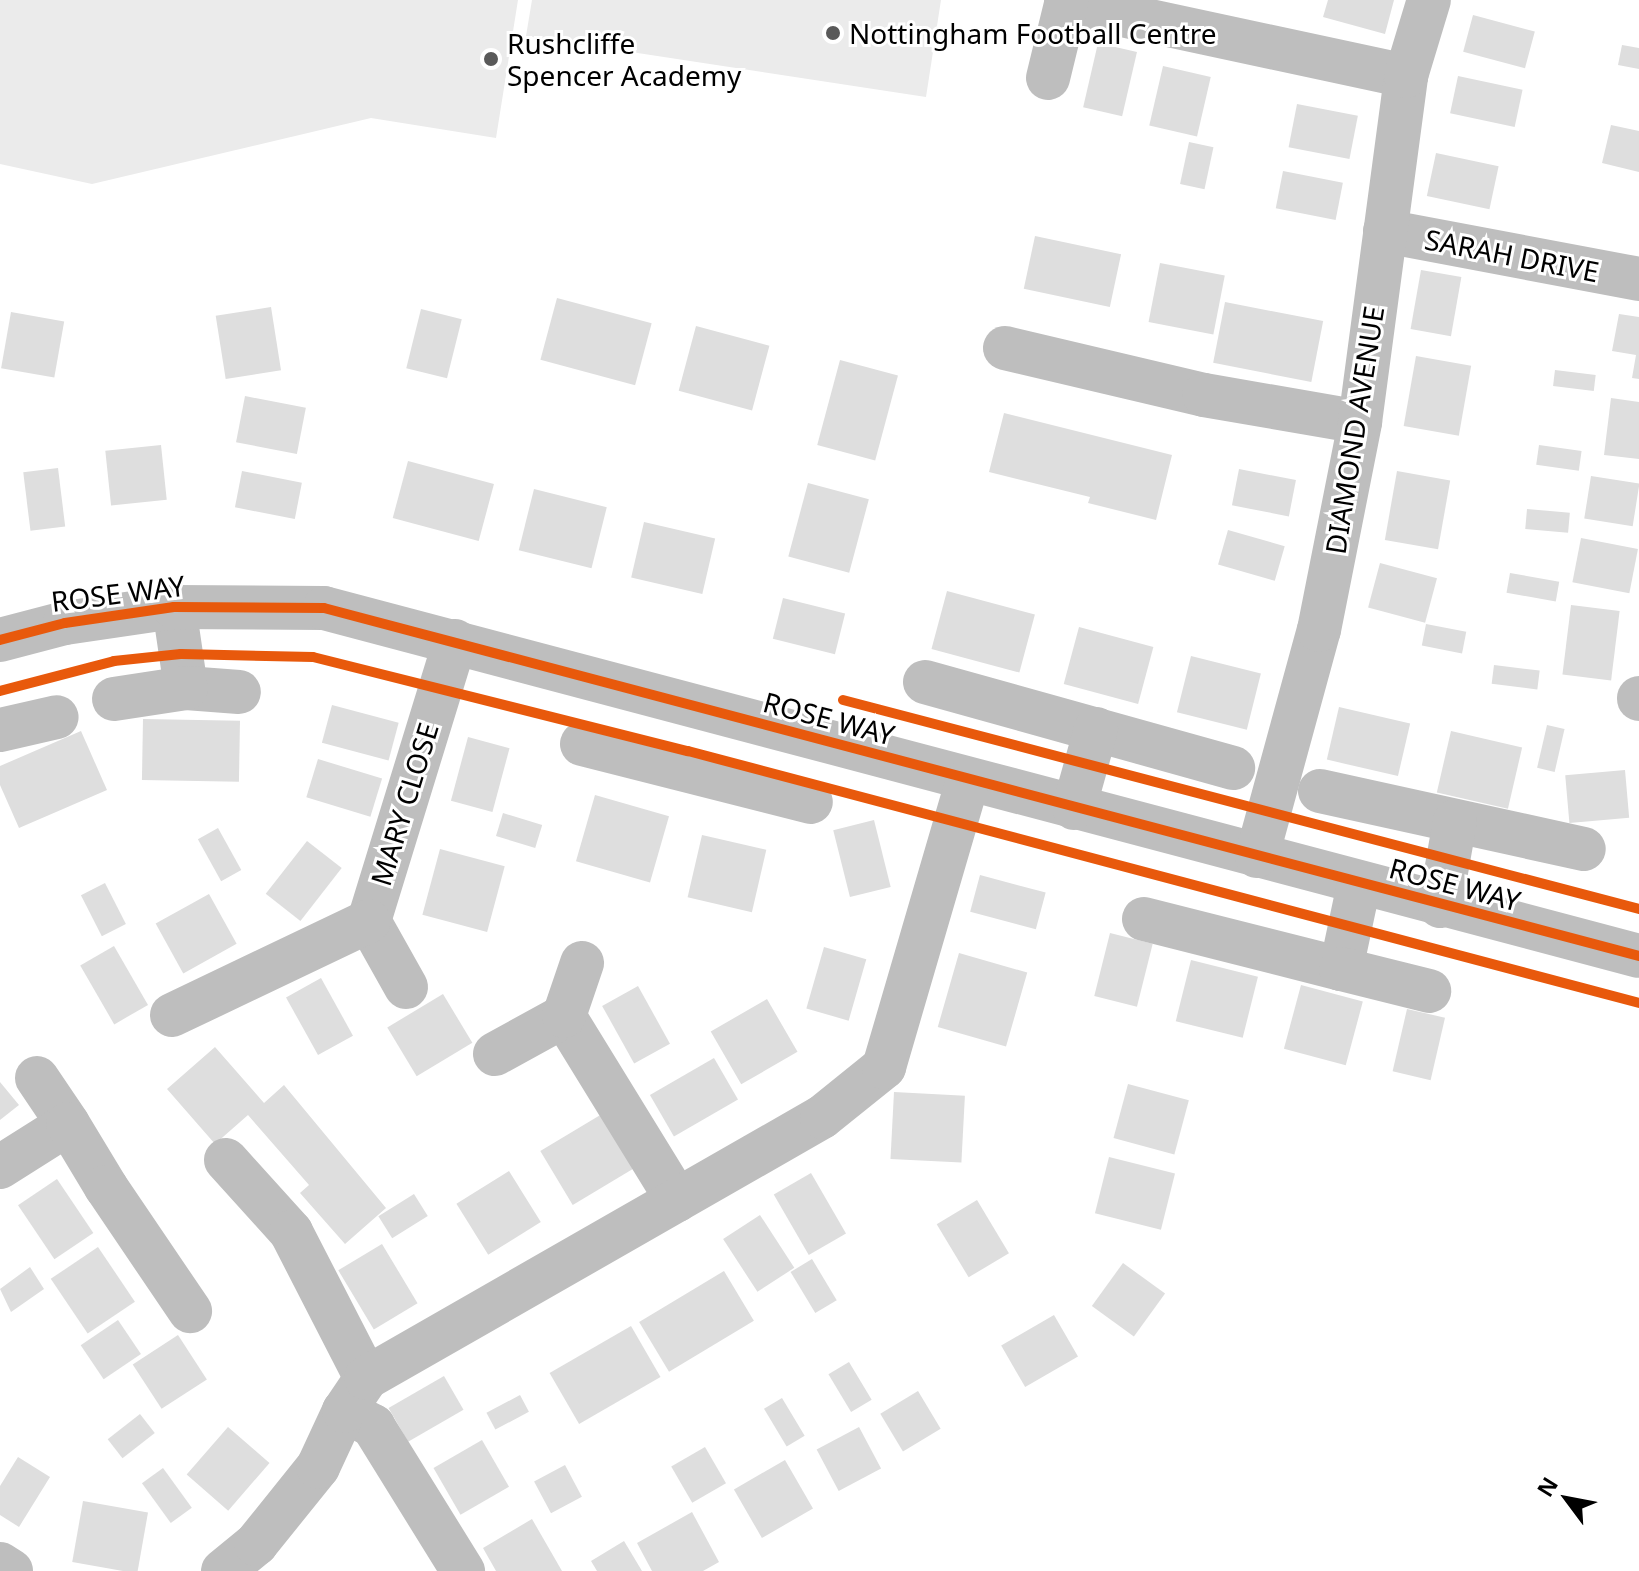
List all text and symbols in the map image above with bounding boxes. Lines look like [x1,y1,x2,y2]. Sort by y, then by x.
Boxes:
place label: Nottingham Football Centre [849,16,1217,50]
marker: Nottingham Football Centre [824,24,842,42]
place label: Rushcliffe Spencer Academy [507,26,741,92]
marker: Rushcliffe Spencer Academy [482,50,500,68]
street label: SARAH DRIVE [1422,222,1602,288]
street label: DIAMOND AVENUE [1318,304,1390,556]
street label: ROSE WAY [49,568,187,618]
street label: ROSE WAY [760,684,898,752]
street label: MARY CLOSE [363,719,445,889]
street label: ROSE WAY [1386,850,1524,918]
north arrow [1527,1459,1607,1539]
text: N [1529,1471,1564,1502]

